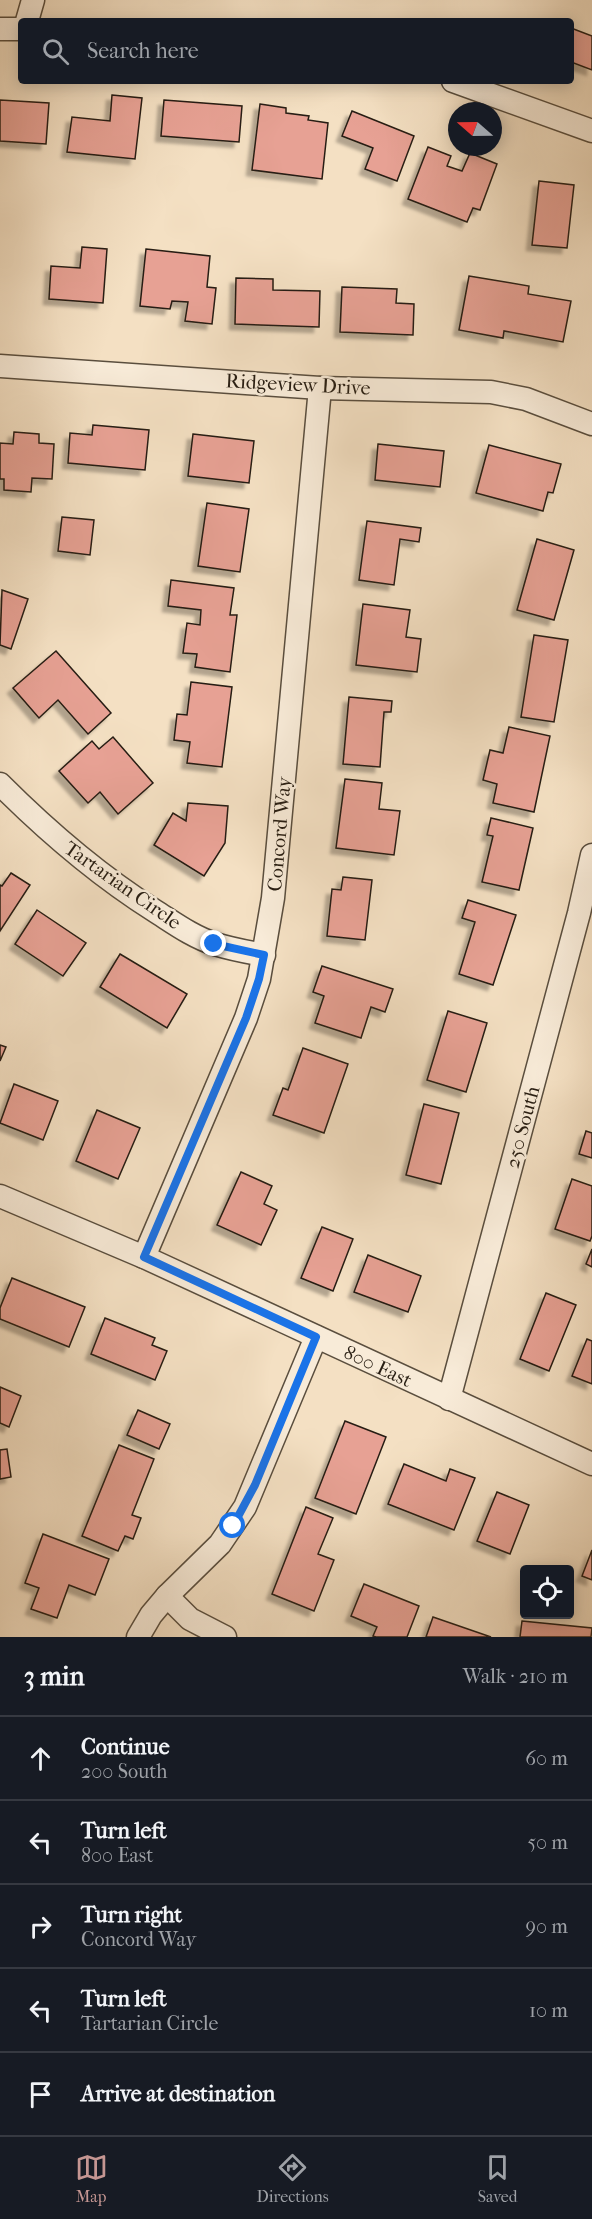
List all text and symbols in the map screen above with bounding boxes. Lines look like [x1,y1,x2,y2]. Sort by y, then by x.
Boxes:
search box [18,18,574,84]
icon: search [39,35,72,68]
text: Search here [87,38,199,64]
north arrow [448,102,502,156]
street label: Ridgeview Drive [225,369,371,400]
street label: Concord Way [263,774,296,892]
street label: Tartarian Circle [60,837,186,934]
route end [200,930,226,956]
street label: 250 South [500,1083,545,1171]
street label: 800 East [340,1341,415,1392]
route start [219,1512,245,1538]
map controls [520,1565,574,1619]
button: locate [520,1565,574,1619]
text: 3 min [24,1661,85,1692]
text: Walk · 210 m [463,1665,568,1688]
text: Continue [81,1734,170,1760]
icon: ahead [24,1742,57,1775]
text: 60 m [525,1747,568,1770]
text: 200 South [81,1760,168,1783]
text: Turn left [81,1818,167,1844]
icon: left [24,1826,57,1859]
text: 50 m [527,1831,568,1854]
text: 800 East [81,1844,153,1867]
text: Turn right [81,1902,182,1928]
icon: right [24,1910,57,1943]
text: 90 m [526,1915,568,1938]
text: Concord Way [81,1928,196,1951]
text: Turn left [81,1986,167,2012]
icon: left [24,1994,57,2027]
text: 10 m [529,1999,568,2022]
text: Tartarian Circle [81,2012,218,2035]
icon: arrive [24,2078,57,2111]
text: Arrive at destination [81,2081,275,2107]
tab: Map [75,2151,108,2206]
tab: Directions [257,2151,329,2206]
tab: Saved [478,2151,517,2206]

